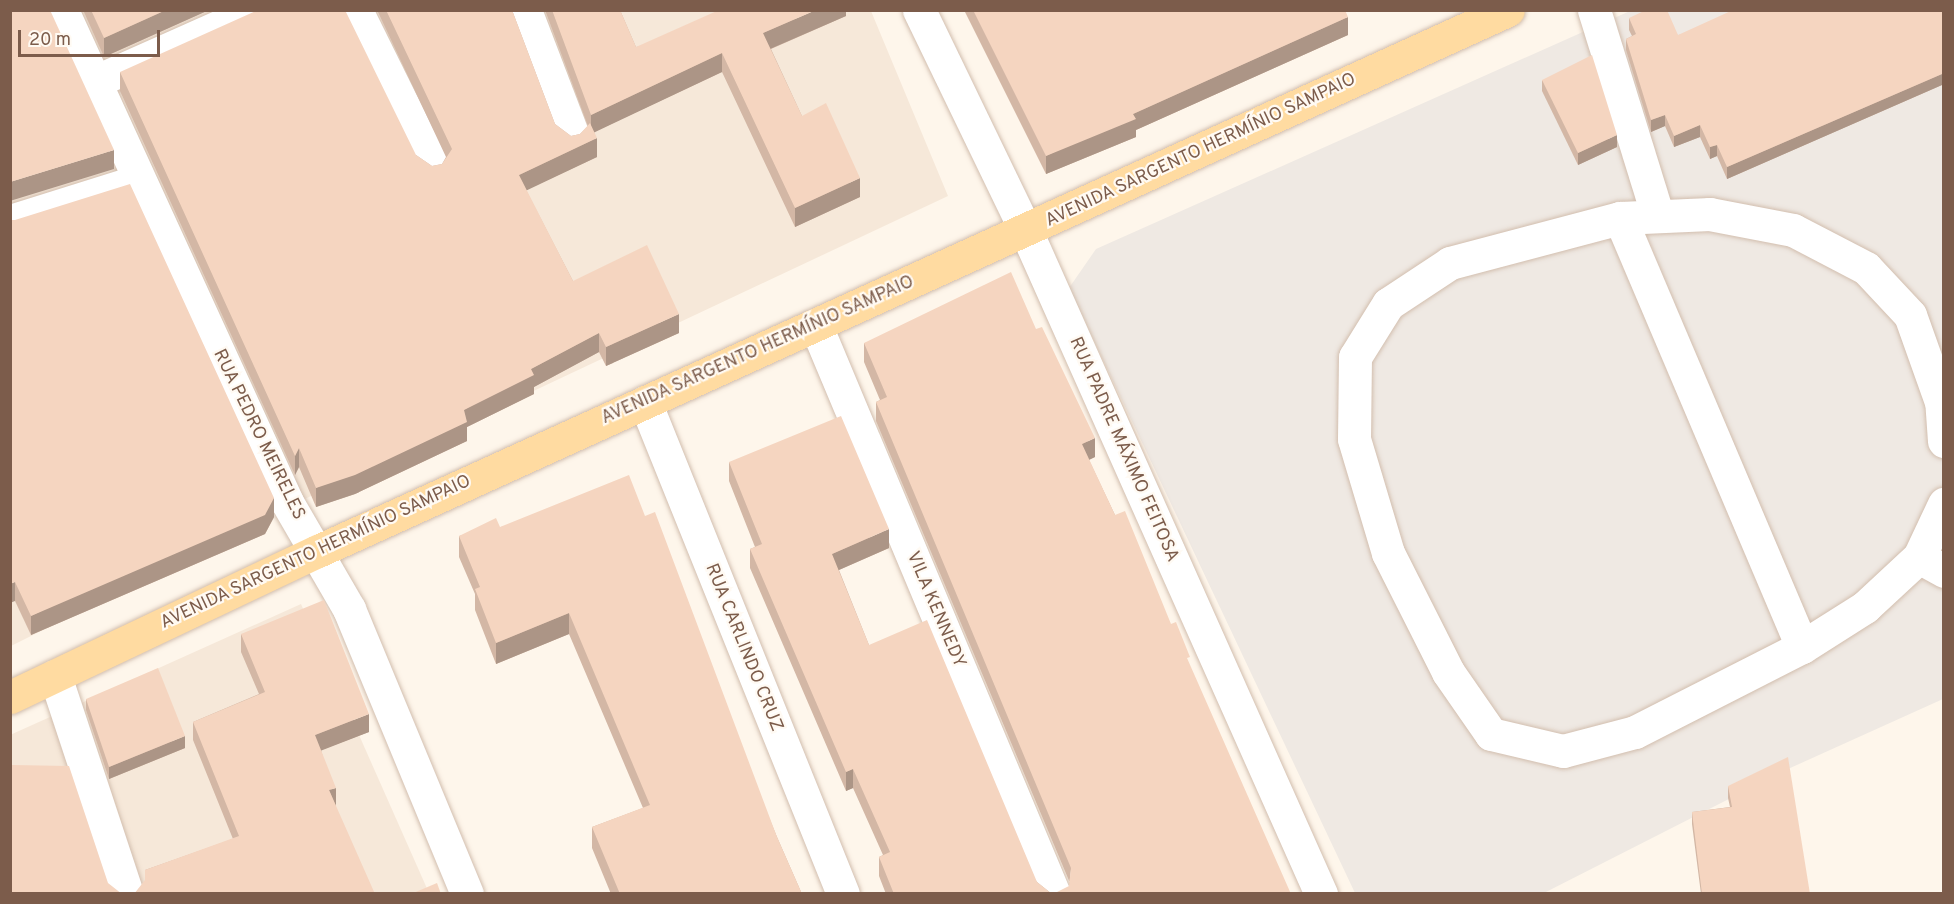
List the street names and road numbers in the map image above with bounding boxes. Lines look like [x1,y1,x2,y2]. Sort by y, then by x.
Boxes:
street label: AVENIDA SARGENTO HERMÍNIO SAMPAIO [1042,69,1360,233]
street label: AVENIDA SARGENTO HERMÍNIO SAMPAIO [598,272,918,430]
street label: RUA PADRE MÁXIMO FEITOSA [1063,334,1183,566]
street label: RUA PEDRO MEIRELES [207,346,309,524]
street label: AVENIDA SARGENTO HERMÍNIO SAMPAIO [157,471,475,635]
street label: VILA KENNEDY [901,548,969,672]
street label: RUA CARLINDO CRUZ [699,561,787,735]

